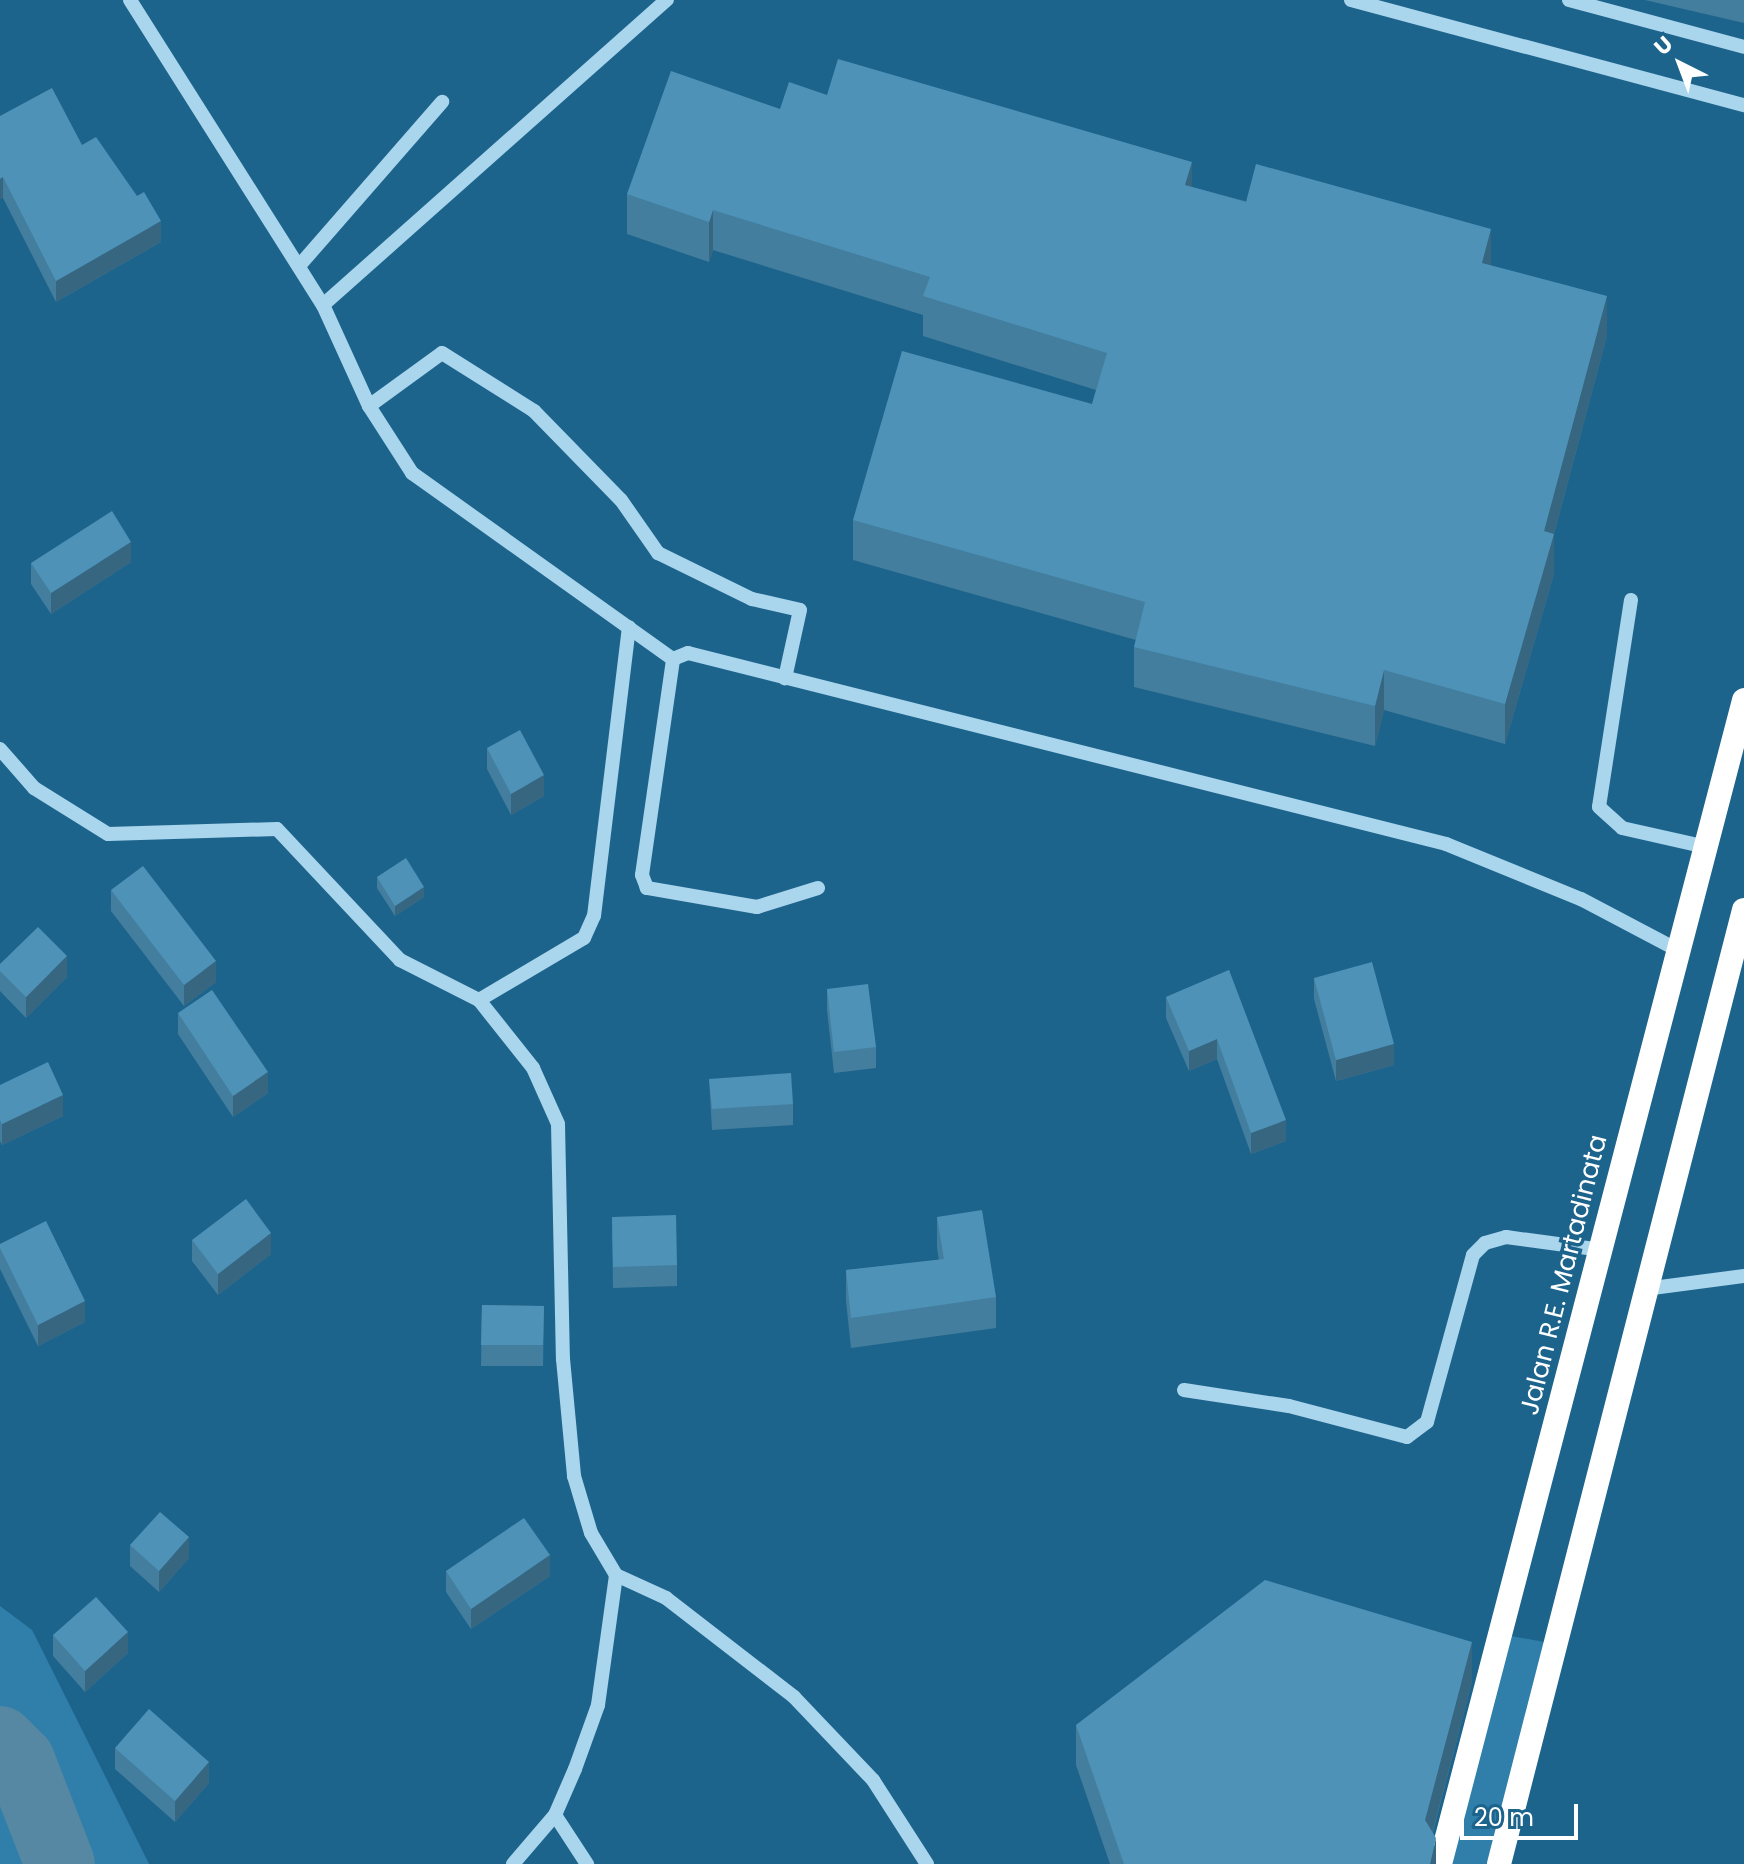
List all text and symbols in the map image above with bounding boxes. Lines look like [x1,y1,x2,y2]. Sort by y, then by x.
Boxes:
north arrow [1640,24,1720,104]
text: U [1647,29,1680,63]
street label: Jalan R.E. Martadinata [1514,1132,1614,1418]
scale bar [1464,1788,1582,1838]
text: 20 m [1474,1801,1534,1834]

